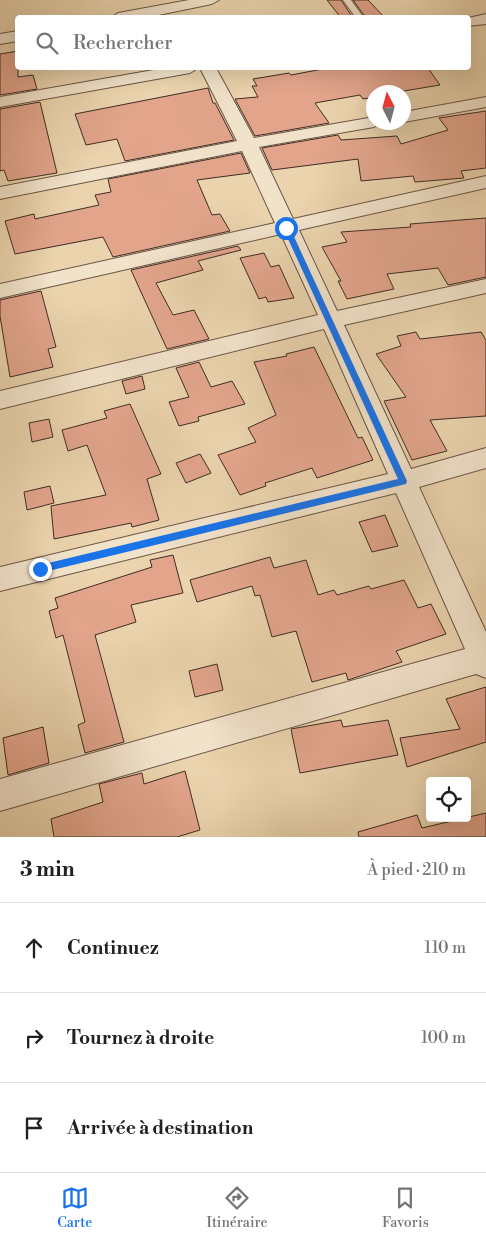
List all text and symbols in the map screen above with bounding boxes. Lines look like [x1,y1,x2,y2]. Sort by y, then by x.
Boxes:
search box [15,15,471,70]
icon: search [33,29,61,57]
text: Rechercher [73,31,172,55]
north arrow [366,85,411,130]
route start [275,217,298,240]
route end [29,558,52,581]
map controls [426,777,471,822]
button: locate [426,777,471,822]
text: 3 min [20,857,75,883]
text: À pied · 210 m [367,860,466,880]
icon: ahead [20,934,48,962]
text: Continuez [67,936,159,960]
text: 110 m [424,938,466,958]
icon: right [20,1024,48,1052]
text: Tournez à droite [67,1026,214,1050]
text: 100 m [421,1028,466,1048]
icon: arrive [20,1114,48,1142]
text: Arrivée à destination [67,1116,253,1140]
tab: Carte [57,1184,92,1232]
tab: Itinéraire [207,1184,268,1232]
tab: Favoris [382,1184,429,1232]

